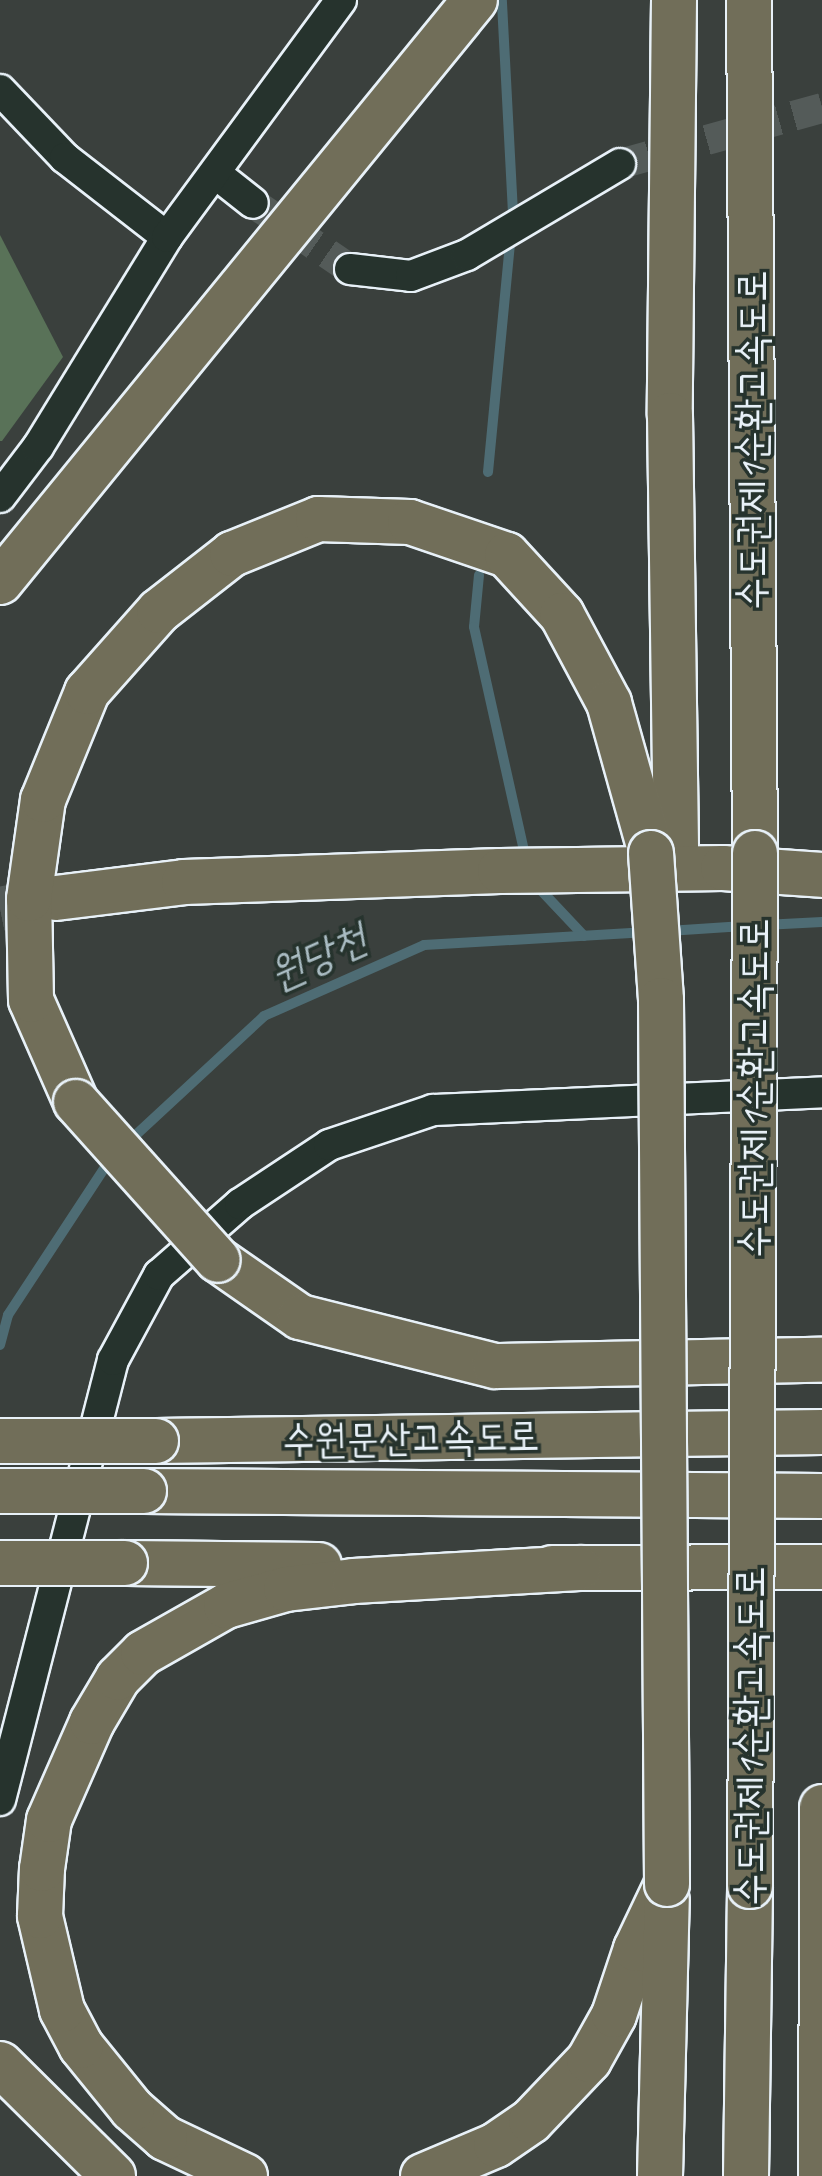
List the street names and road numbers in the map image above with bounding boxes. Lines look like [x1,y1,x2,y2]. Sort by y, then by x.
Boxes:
street label: 수도권제1순환고속도로 [728,270,776,610]
street label: 수도권제1순환고속도로 [730,918,778,1258]
street label: 수원문산고속도로 [282,1412,540,1464]
street label: 수도권제1순환고속도로 [726,1566,774,1906]

